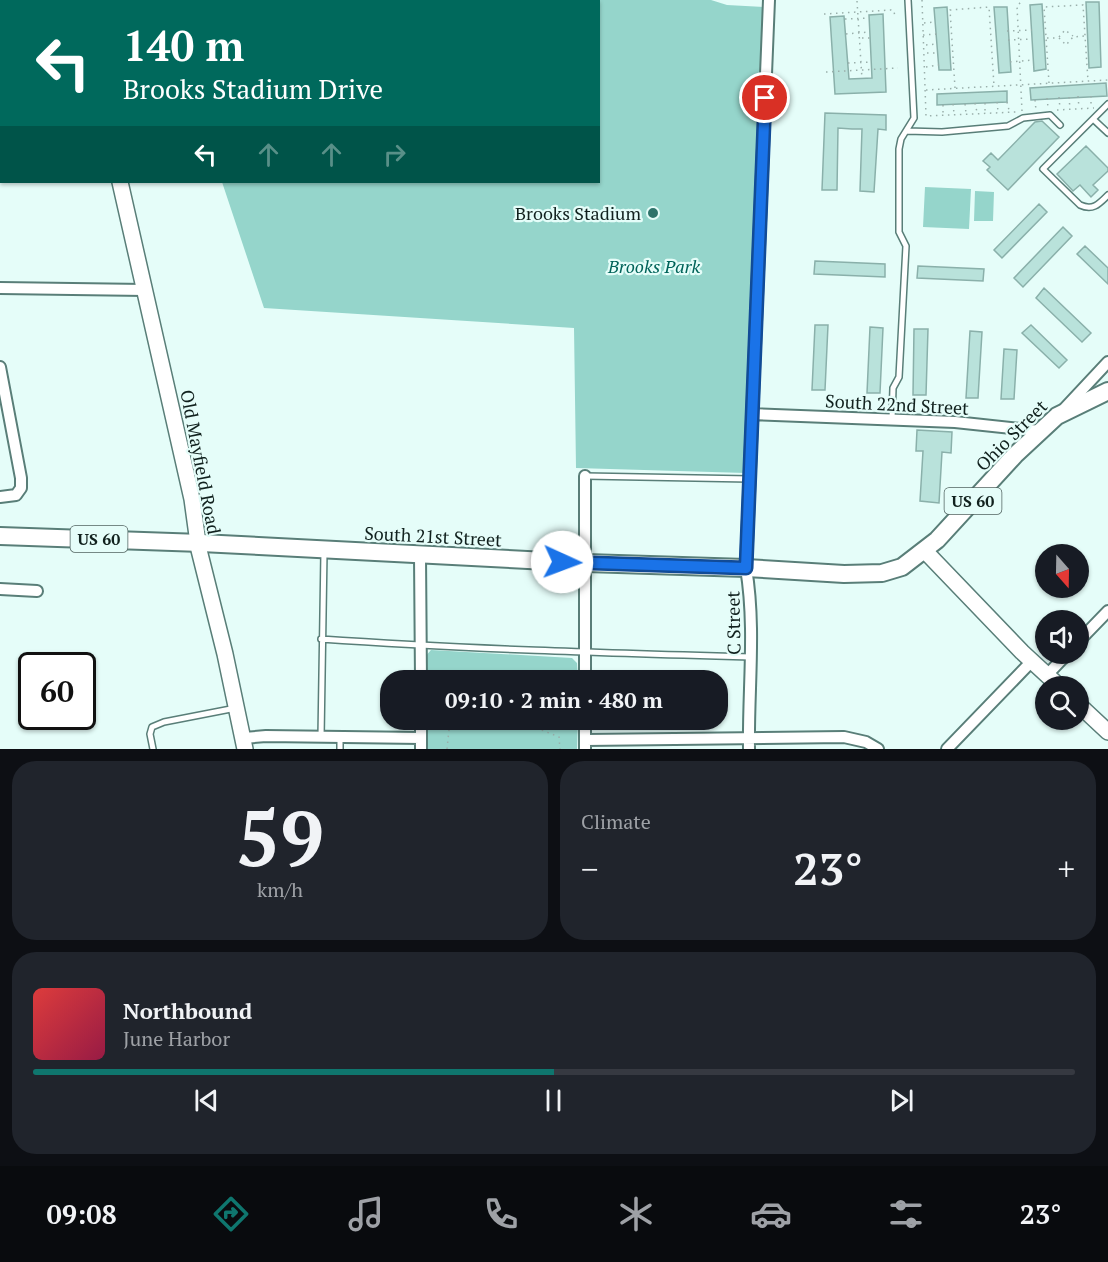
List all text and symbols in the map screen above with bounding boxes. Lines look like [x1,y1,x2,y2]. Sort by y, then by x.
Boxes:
text: 140 m [123,17,244,73]
icon: left [24,24,102,102]
text: Brooks Stadium Drive [123,71,383,107]
pin [739,72,790,123]
icon: arrive [748,81,781,114]
icon: left [189,138,222,171]
icon: ahead [252,138,285,171]
icon: ahead [315,138,348,171]
icon: right [378,138,411,171]
place label: Brooks Stadium [515,201,641,225]
marker: Brooks Stadium [646,206,660,220]
park label: Brooks Park [607,254,700,278]
street label: Old Mayfield Road [175,388,227,536]
street label: South 22nd Street [825,388,970,420]
street label: Ohio Street [970,394,1052,476]
road number: US 60 [944,488,1002,514]
street label: South 21st Street [364,520,503,552]
road number: US 60 [70,526,128,552]
position arrow [530,530,594,594]
north arrow [1035,544,1089,598]
map controls [1035,544,1089,730]
street label: C Street [720,590,746,655]
button: sound [1035,610,1089,664]
speed limit sign: 60 [18,652,96,730]
button: search [1035,676,1089,730]
text: 09:10 · 2 min · 480 m [445,685,663,714]
text: 59 [236,785,324,888]
text: Climate [581,808,651,835]
text: 23° [793,838,863,898]
text: − [581,847,599,890]
text: + [1057,847,1075,890]
text: km/h [257,876,303,903]
text: Northbound [123,996,252,1025]
text: June Harbor [123,1025,230,1052]
icon: previous [190,1084,223,1117]
icon: pause [537,1084,570,1117]
icon: next [885,1084,918,1117]
icon: directions [210,1193,252,1235]
icon: music [345,1193,387,1235]
icon: phone [480,1193,522,1235]
icon: climate [615,1193,657,1235]
icon: car [750,1193,792,1235]
icon: filters [885,1193,927,1235]
text: 09:08 [47,1196,117,1232]
text: 23° [1020,1196,1061,1232]

